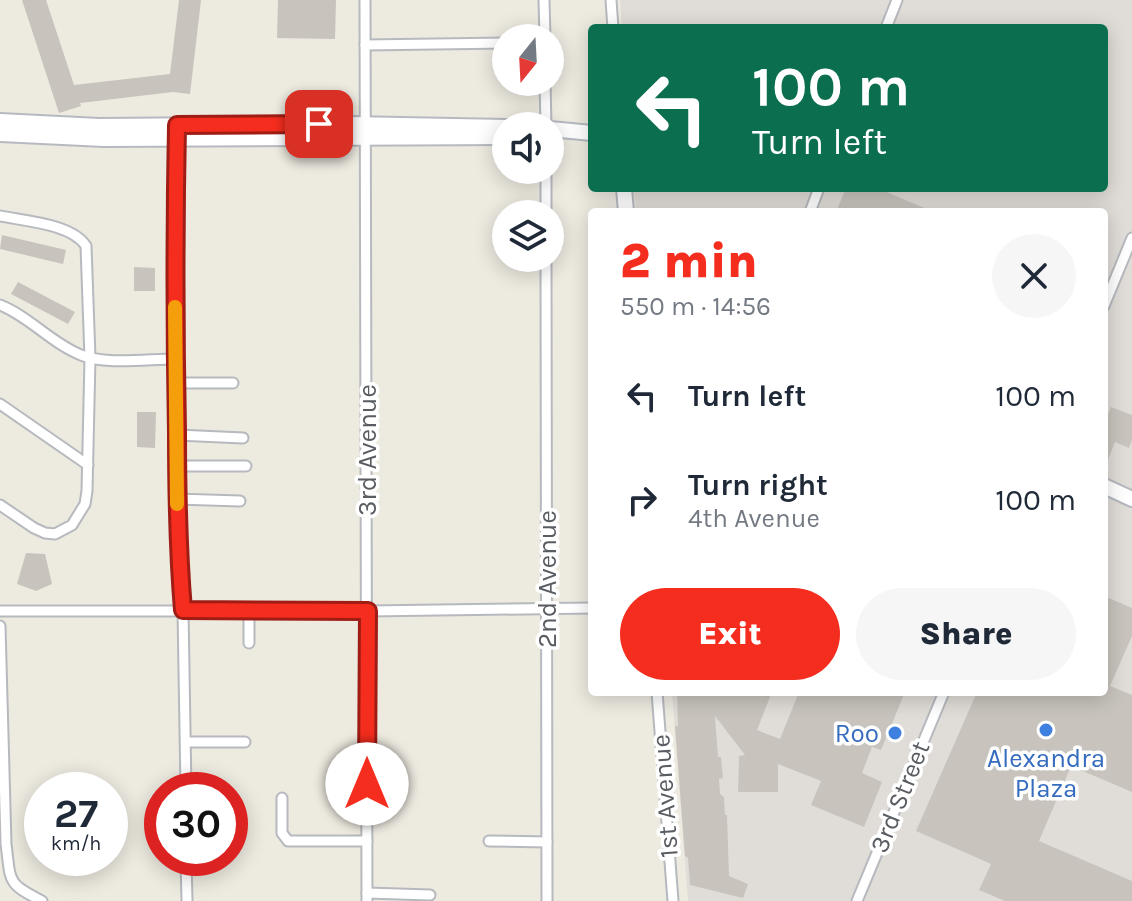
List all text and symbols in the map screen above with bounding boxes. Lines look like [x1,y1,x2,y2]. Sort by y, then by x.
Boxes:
north arrow [492,24,564,96]
map controls [492,24,564,272]
text: 100 m [752,54,910,119]
icon: left [620,56,724,160]
pin [285,90,353,158]
icon: arrive [297,102,341,146]
button: sound [492,112,564,184]
text: Turn left [752,121,887,163]
button: layers [492,200,564,272]
text: 2 min [620,233,758,289]
button: close [992,234,1076,318]
text: 550 m · 14:56 [620,291,771,322]
icon: left [620,374,664,418]
text: Turn left [688,378,806,414]
text: 100 m [995,378,1076,414]
street label: 3rd Avenue [352,384,383,516]
text: Turn right [688,467,828,503]
icon: right [620,478,664,522]
text: 100 m [995,482,1076,518]
text: 4th Avenue [688,503,820,534]
street label: 2nd Avenue [532,510,563,648]
button: Exit [620,588,840,680]
button: Share [856,588,1076,680]
place label: Roo [835,718,879,749]
marker: Alexandra Plaza [1037,721,1055,739]
marker: Roo [886,724,904,742]
street label: 1st Avenue [645,733,685,859]
street label: 3rd Street [864,736,937,857]
position arrow [325,742,409,826]
place label: Alexandra Plaza [987,743,1105,804]
speed limit sign: 30 [144,772,248,876]
text: 27 [54,790,98,837]
text: km/h [51,832,101,855]

